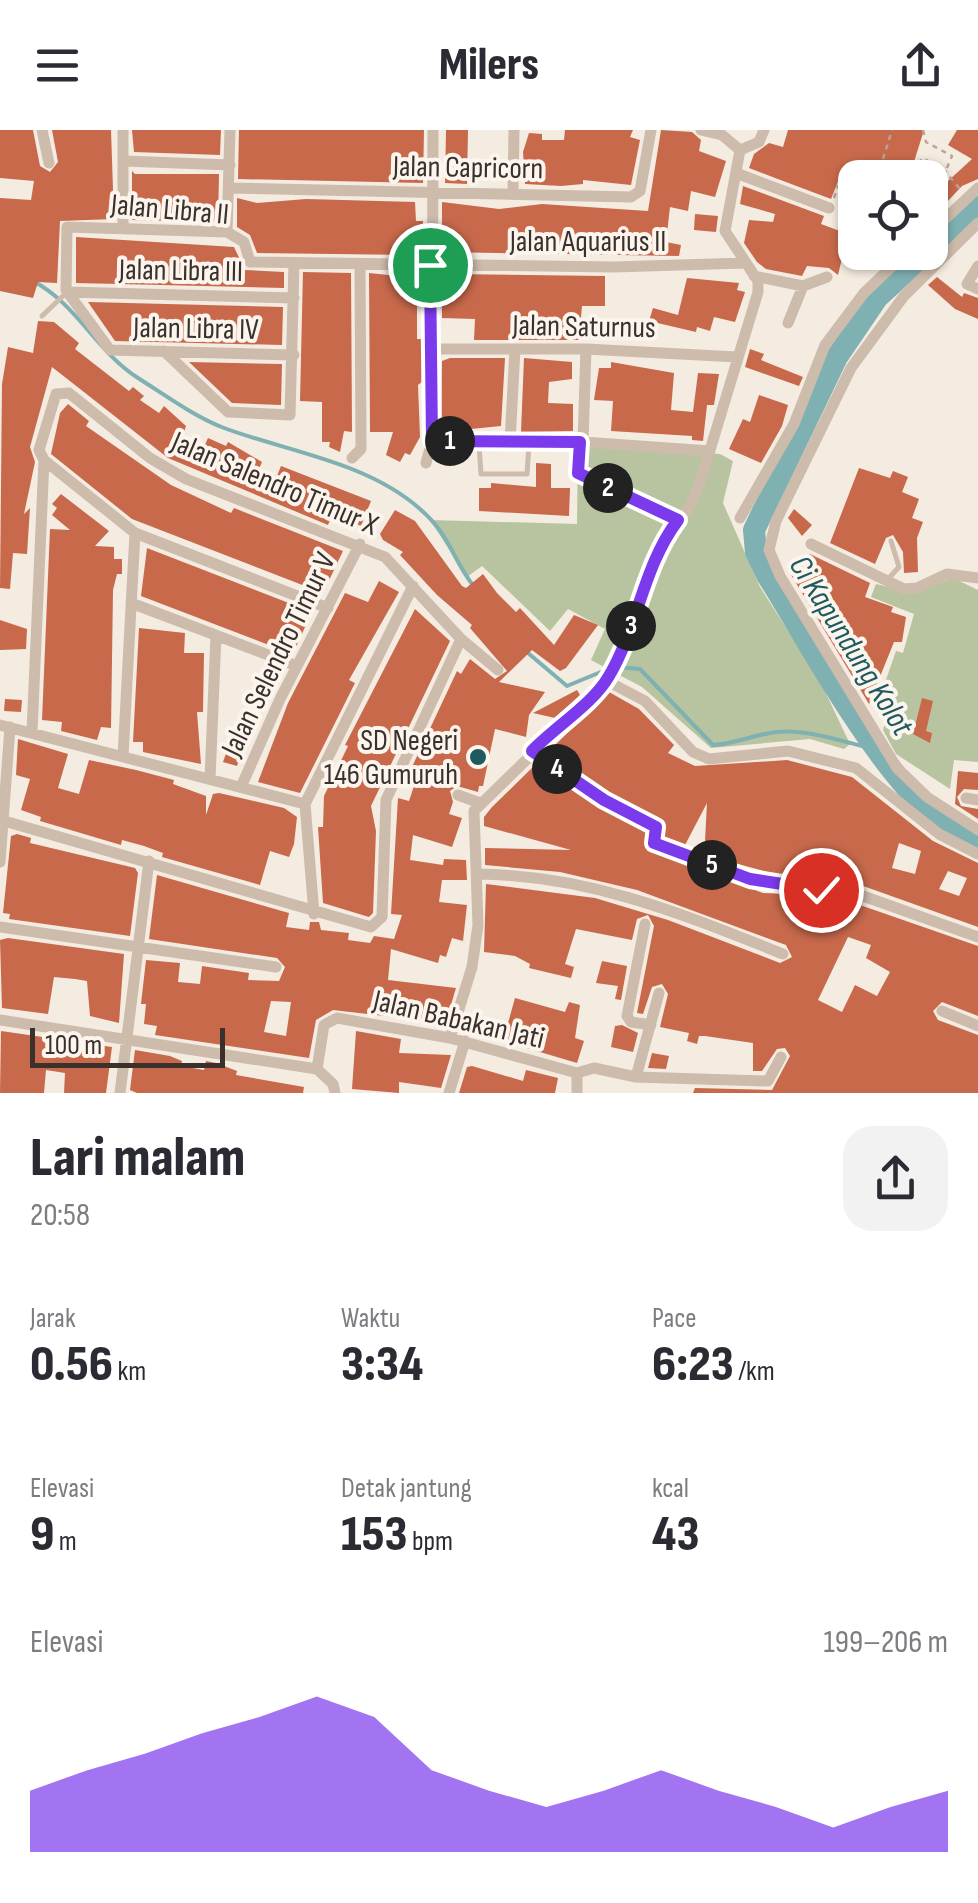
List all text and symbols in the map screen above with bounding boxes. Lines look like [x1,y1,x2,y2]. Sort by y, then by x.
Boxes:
icon: menu [30,38,85,93]
text: Milers [439,38,539,93]
icon: share [893,38,948,93]
street label: Jalan Capricorn [391,149,543,187]
map controls [838,160,948,270]
button: locate [838,160,948,270]
street label: Jalan Libra II [109,187,230,233]
pin [388,223,473,308]
street label: Jalan Aquarius II [509,224,666,260]
icon: arrive [403,238,458,293]
street label: Jalan Libra III [118,252,243,290]
street label: Jalan Saturnus [511,308,656,346]
street label: Jalan Libra IV [132,310,260,348]
pin: 1 [425,416,475,466]
street label: Jalan Salendro Timur X [165,424,384,544]
text: 1 [445,424,455,457]
pin: 2 [583,463,633,513]
text: 2 [602,471,614,504]
street label: Jalan Selendro Timur V [214,546,344,763]
water label: Ci Kapundung Kolot [780,549,922,744]
pin: 3 [606,601,656,651]
text: 3 [625,609,637,642]
place label: SD Negeri 146 Gumuruh [324,723,458,793]
pin: 4 [532,744,582,794]
marker: SD Negeri 146 Gumuruh [467,746,489,768]
text: 4 [550,752,564,785]
pin: 5 [687,840,737,890]
text: 5 [706,848,718,881]
pin [779,848,864,933]
icon: check [794,863,849,918]
street label: Jalan Babakan Jati [369,983,548,1057]
scale bar [30,1023,225,1068]
text: 100 m [45,1029,102,1062]
text: Lari malam [30,1125,245,1192]
button: share [843,1126,948,1231]
text: 20:58 [30,1196,90,1235]
text: Jarak [30,1302,76,1335]
text: Waktu [341,1302,400,1335]
text: Pace [652,1302,697,1335]
text: 0.56 [30,1335,113,1395]
text: 3:34 [341,1335,423,1395]
text: 6:23 [652,1335,734,1395]
text: km [113,1355,146,1388]
text: /km [734,1355,775,1388]
text: Elevasi [30,1472,94,1505]
text: Detak jantung [341,1472,472,1505]
text: kcal [652,1472,689,1505]
text: 9 [30,1505,54,1565]
text: 153 [341,1505,407,1565]
text: 43 [652,1505,699,1565]
text: m [54,1525,77,1558]
text: bpm [407,1525,453,1558]
text: Elevasi [30,1623,103,1662]
text: 199–206 m [824,1623,948,1662]

